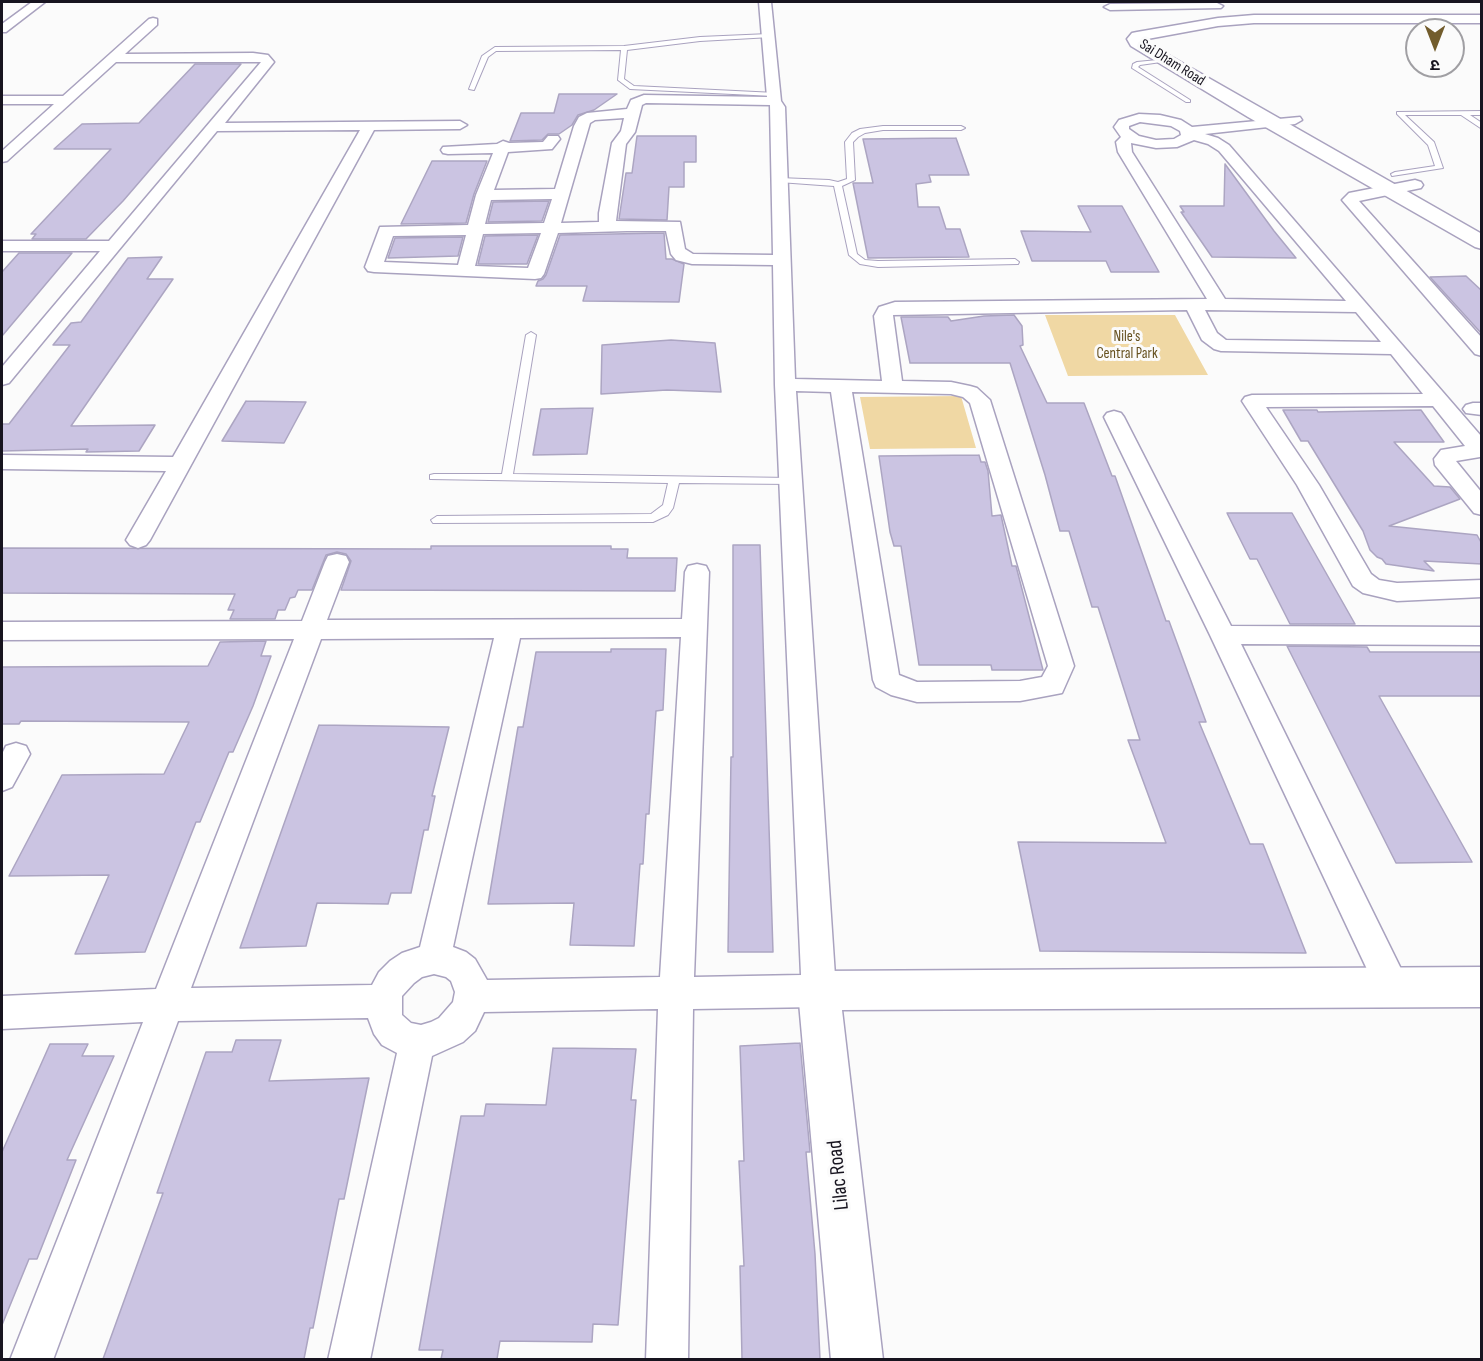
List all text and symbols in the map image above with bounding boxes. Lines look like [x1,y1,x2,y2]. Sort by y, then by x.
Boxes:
north arrow [1405,18,1465,78]
street label: Sai Dham Road [1136,36,1208,90]
text: उ [1430,55,1440,74]
park label: Nile's Central Park [1096,328,1158,363]
street label: Lilac Road [823,1139,855,1211]

